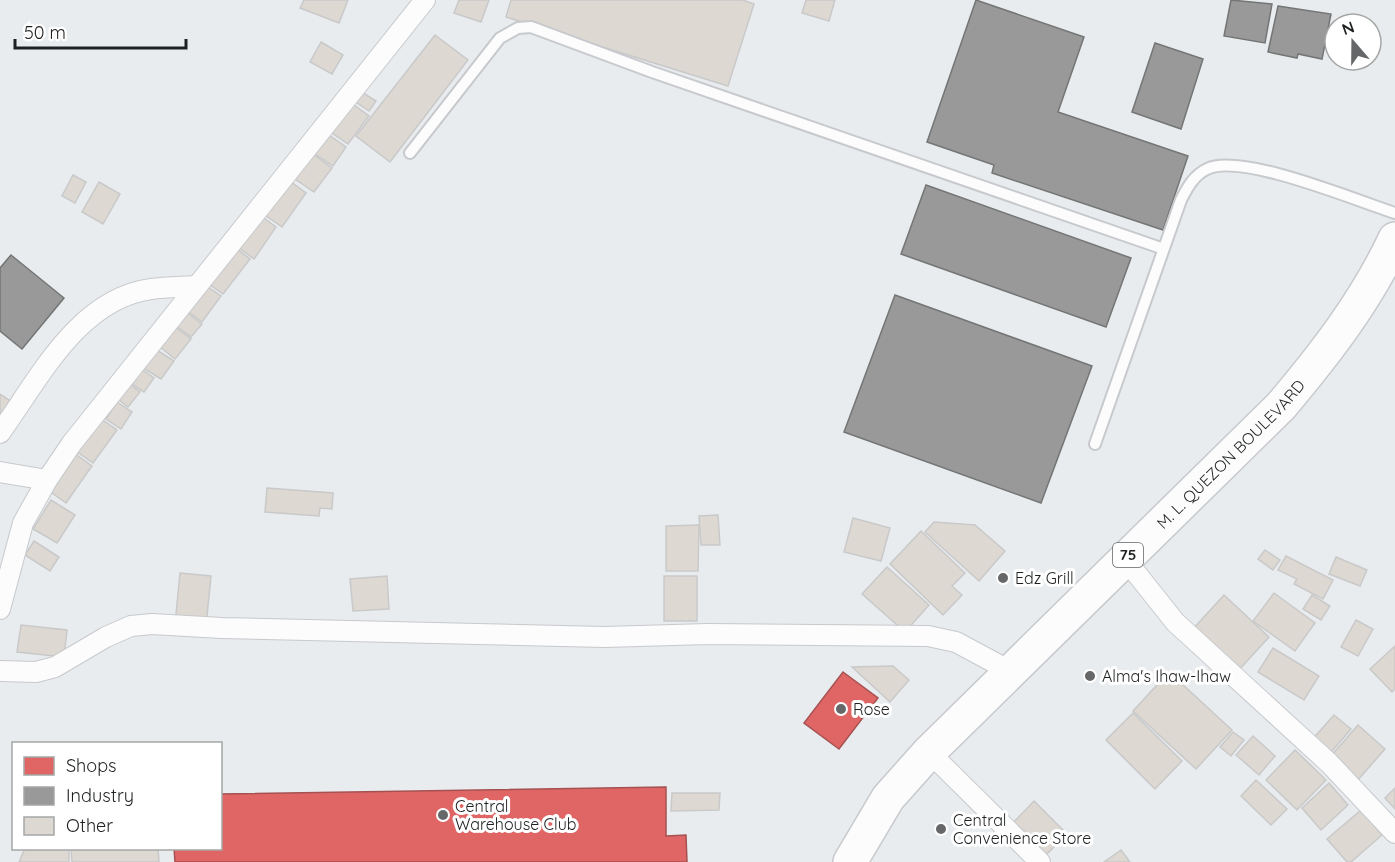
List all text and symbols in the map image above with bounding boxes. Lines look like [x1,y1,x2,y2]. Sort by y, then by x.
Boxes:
scale bar [15,12,186,50]
north arrow [1323,12,1383,72]
text: N [1339,16,1357,39]
text: 50 m [24,21,66,44]
street label: M. L. QUEZON BOULEVARD [1152,375,1309,533]
road number: 75 [1113,543,1143,567]
place label: Edz Grill [1015,568,1074,588]
marker: Edz Grill [996,571,1010,585]
place label: Alma's Ihaw-Ihaw [1102,666,1231,686]
marker: Alma's Ihaw-Ihaw [1083,669,1097,683]
place label: Rose [853,699,890,719]
marker: Rose [834,702,848,716]
legend [12,742,222,850]
text: Shops [66,754,117,777]
text: Industry [66,784,134,807]
place label: Central Warehouse Club [455,796,576,834]
marker: Central Warehouse Club [436,808,450,822]
place label: Central Convenience Store [953,810,1091,848]
text: Other [66,814,113,837]
marker: Central Convenience Store [934,822,948,836]

